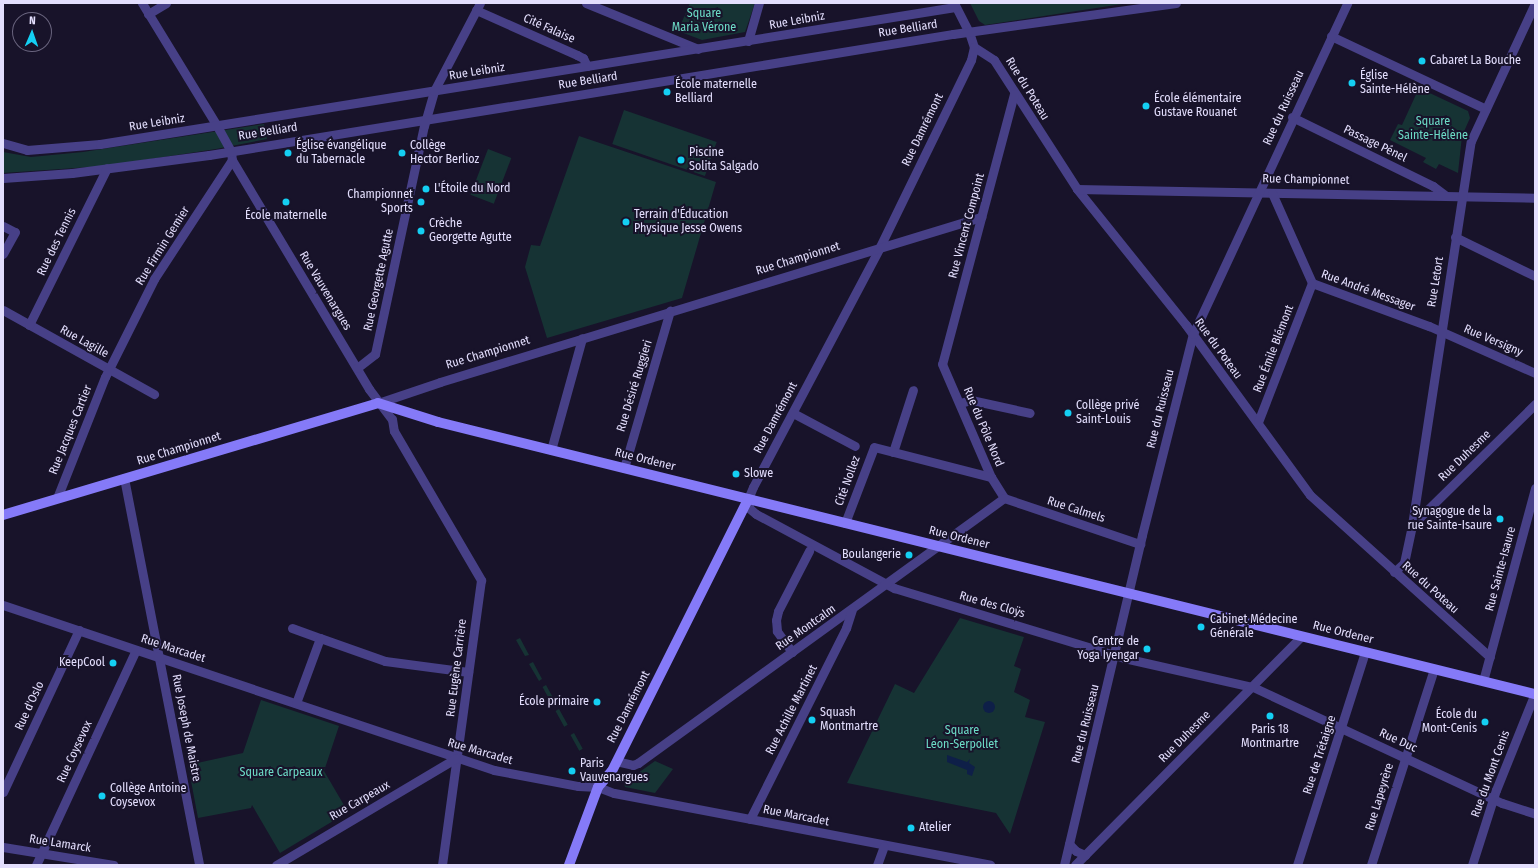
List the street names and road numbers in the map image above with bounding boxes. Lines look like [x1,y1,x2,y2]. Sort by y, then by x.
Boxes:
street label: Rue Leibniz [768,9,826,33]
street label: Cité Falaise [521,11,577,47]
street label: Rue Belliard [877,17,939,41]
street label: Rue du Poteau [1002,55,1052,123]
street label: Rue Leibniz [448,61,506,83]
street label: Rue du Ruisseau [1260,68,1308,148]
street label: Rue Belliard [557,69,619,93]
street label: Rue Damrémont [899,91,947,169]
street label: Rue Leibniz [128,112,186,134]
street label: Rue Belliard [237,120,299,144]
street label: Passage Pénel [1341,122,1409,166]
street label: Rue Vincent Compoint [946,172,988,280]
street label: Rue Championnet [1262,172,1350,188]
street label: Rue Firmin Gemier [133,204,193,288]
street label: Rue des Tennis [34,206,80,278]
street label: Rue Georgette Agutte [361,228,397,332]
street label: Rue Championnet [754,239,842,279]
street label: Rue Vauvenargues [296,249,354,333]
street label: Rue Letort [1425,256,1447,308]
street label: Rue André Messager [1319,267,1417,315]
street label: Rue Émile Blémont [1251,303,1297,395]
street label: Rue du Poteau [1191,316,1245,382]
street label: Rue Versigny [1461,322,1525,360]
street label: Rue Lagille [57,323,111,361]
street label: Rue Championnet [444,333,532,373]
street label: Rue Désiré Ruggieri [614,338,656,434]
street label: Rue du Ruisseau [1144,368,1178,450]
street label: Rue Damrémont [751,380,801,456]
street label: Rue Jacques Cartier [46,383,96,477]
street label: Rue du Pôle Nord [960,385,1006,469]
street label: Rue Duhesme [1436,427,1494,485]
street label: Rue Championnet [135,429,223,469]
street label: Rue Ordener [613,446,677,474]
street label: Cité Nollez [832,454,864,508]
street label: Rue Calmels [1045,494,1107,526]
street label: Rue Ordener [927,524,991,552]
street label: Rue Sainte-Isaure [1483,525,1519,613]
street label: Rue du Poteau [1399,559,1461,617]
street label: Rue des Cloÿs [958,589,1026,621]
street label: Rue Montcalm [773,602,839,654]
street label: Rue Eugène Carrière [444,618,470,718]
street label: Rue Ordener [1311,619,1375,647]
street label: Rue Marcadet [139,632,207,666]
street label: Rue Achille Martinet [763,663,821,757]
street label: Rue Damrémont [605,668,653,746]
street label: Rue Joseph de Maistre [169,673,203,783]
street label: Rue d'Oslo [12,679,48,733]
street label: Rue du Ruisseau [1069,683,1103,765]
street label: Rue Duhesme [1156,708,1214,766]
street label: Rue de Trétaigne [1300,714,1340,796]
street label: Rue Coysevox [54,719,96,785]
street label: Rue Duc [1377,726,1419,756]
street label: Rue du Mont Cenis [1469,729,1513,819]
street label: Rue Marcadet [446,736,514,768]
street label: Rue Lapeyrère [1363,761,1397,833]
street label: Rue Carpeaux [327,778,393,824]
street label: Rue Marcadet [762,803,830,829]
street label: Rue Lamarck [28,832,92,856]

